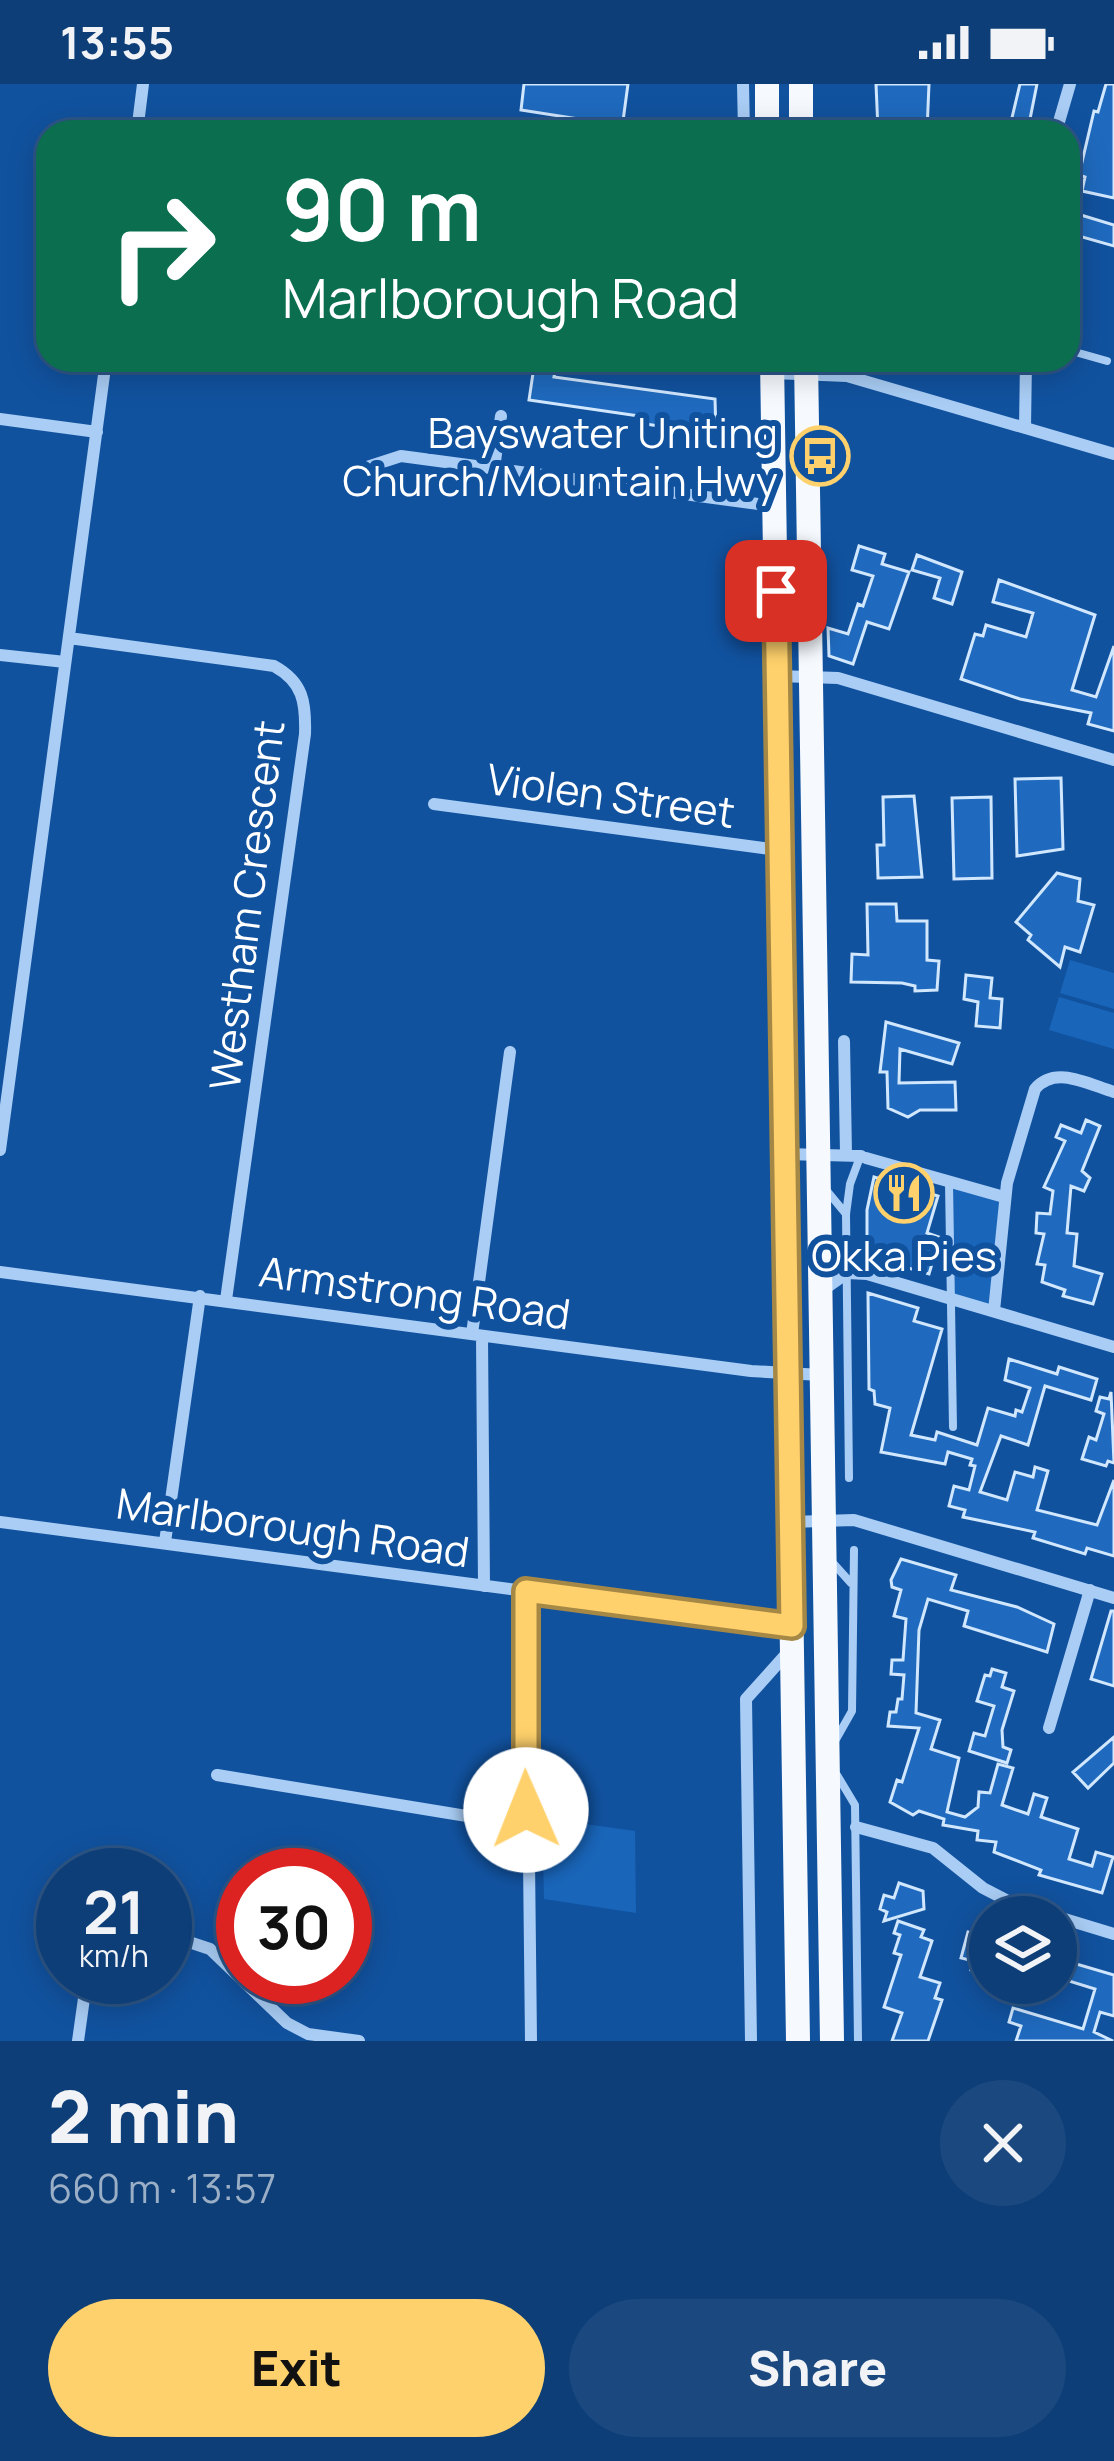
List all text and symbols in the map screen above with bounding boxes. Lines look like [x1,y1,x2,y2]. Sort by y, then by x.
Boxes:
text: 13:55 [60,11,174,73]
text: 90 m [282,151,482,266]
icon: right [84,168,240,324]
text: Marlborough Road [282,260,739,334]
place label: Bayswater Uniting Church/Mountain Hwy [343,403,778,509]
bus stop icon: Bayswater Uniting Church/Mountain Hwy [789,425,851,487]
pin [725,540,827,642]
icon: arrive [743,558,809,624]
street label: Westham Crescent [195,717,297,1093]
street label: Violen Street [483,749,739,841]
restaurant icon: Okka Pies [873,1162,935,1224]
place label: Okka Pies [811,1226,997,1284]
street label: Armstrong Road [256,1241,574,1343]
street label: Marlborough Road [113,1474,473,1580]
position arrow [463,1747,589,1873]
speed limit sign: 30 [216,1848,372,2004]
text: 21 [83,1870,145,1952]
map controls [969,1896,1077,2004]
button: layers [969,1896,1077,2004]
text: km/h [79,1935,149,1976]
text: 2 min [48,2066,239,2165]
button: close [940,2080,1066,2206]
text: 660 m · 13:57 [48,2161,276,2215]
button: Exit [48,2299,545,2437]
button: Share [569,2299,1066,2437]

